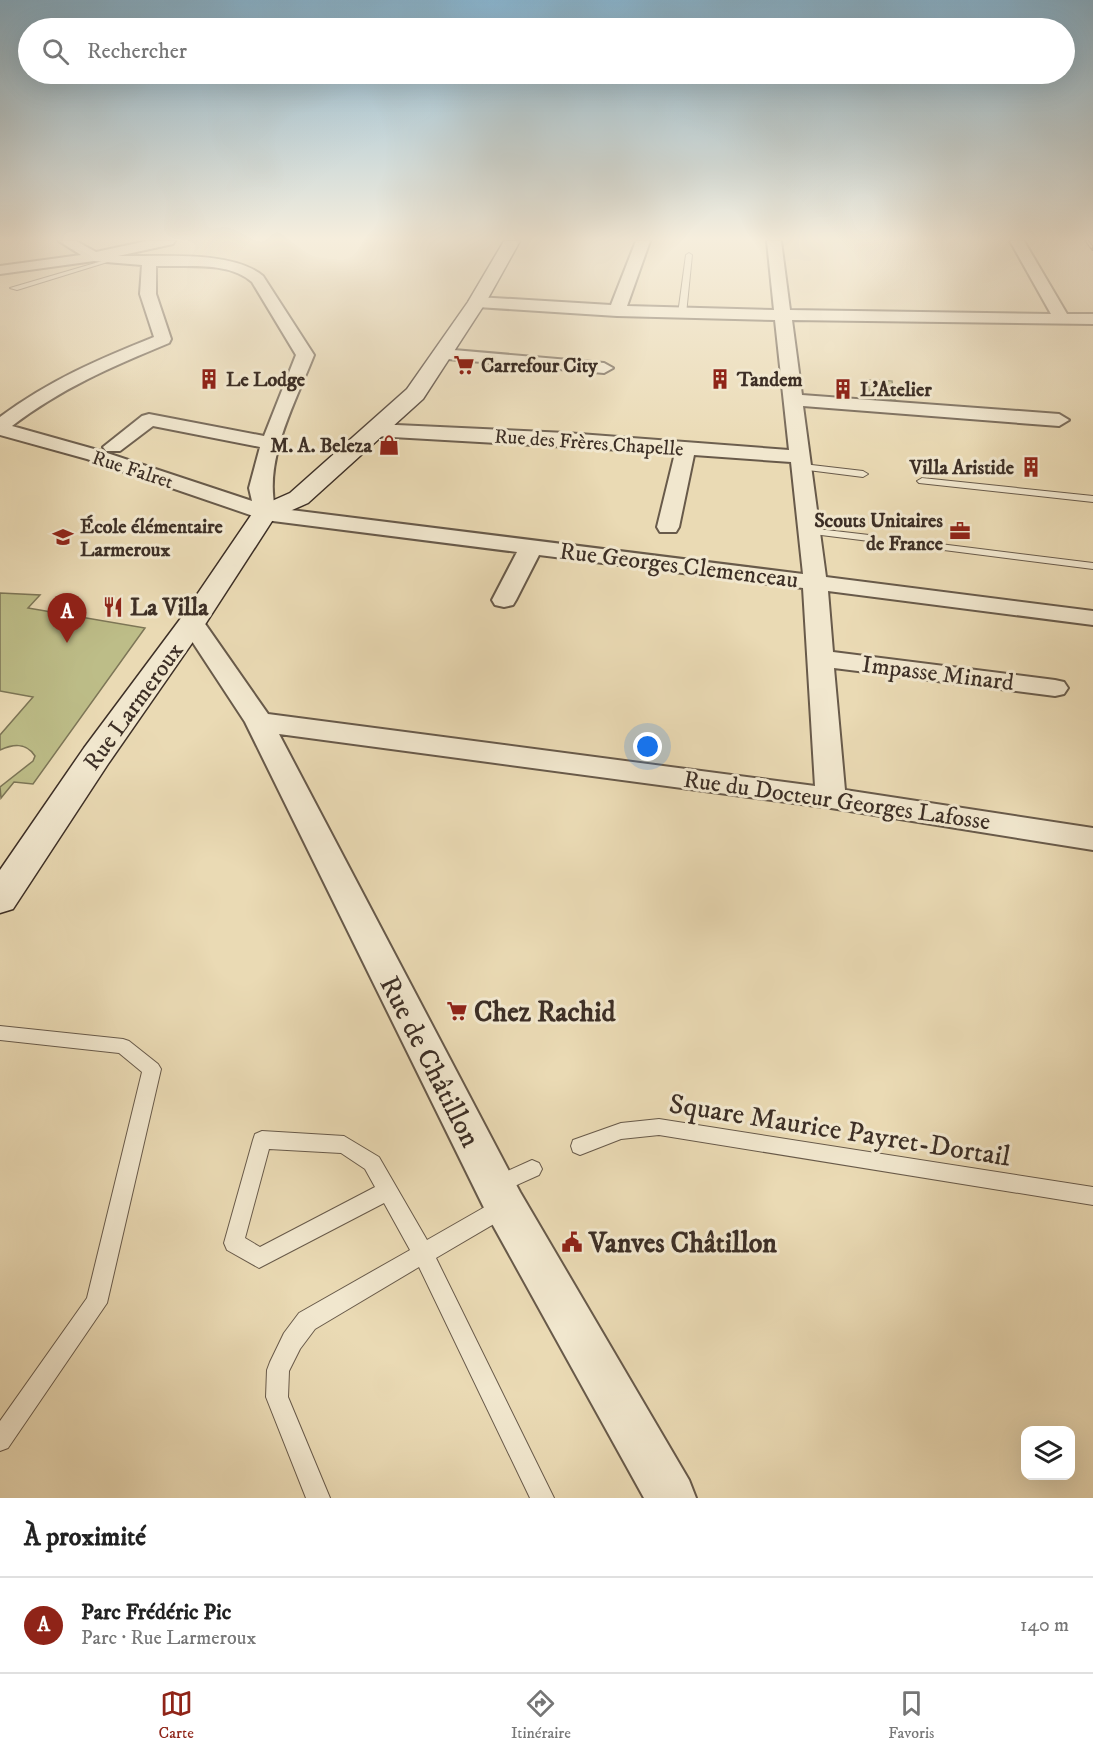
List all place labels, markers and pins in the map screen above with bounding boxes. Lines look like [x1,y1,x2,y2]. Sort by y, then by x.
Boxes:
supermarket icon: Carrefour City [452,353,476,377]
place label: Carrefour City [481,354,598,379]
building icon: Le Lodge [197,367,221,391]
building icon: Tandem [708,367,732,391]
place label: Le Lodge [226,368,306,393]
place label: Tandem [736,368,803,393]
building icon: L'Atelier [831,377,855,401]
place label: L'Atelier [860,378,932,403]
shop icon: M. A. Beleza [377,433,401,457]
place label: M. A. Beleza [270,434,372,459]
building icon: Villa Aristide [1019,455,1043,479]
place label: Villa Aristide [909,456,1015,481]
place label: Scouts Unitaires de France [814,509,944,557]
place label: École élémentaire Larmeroux [80,514,224,563]
office icon: Scouts Unitaires de France [948,519,972,543]
school or university icon: École élémentaire Larmeroux [51,525,75,549]
place label: La Villa [130,593,209,623]
pin: A [48,594,86,643]
restaurant icon: La Villa [101,595,125,619]
place label: Chez Rachid [474,995,616,1030]
supermarket icon: Chez Rachid [445,999,469,1023]
place label: Vanves Châtillon [588,1226,777,1261]
public building icon: Vanves Châtillon [560,1230,584,1254]

